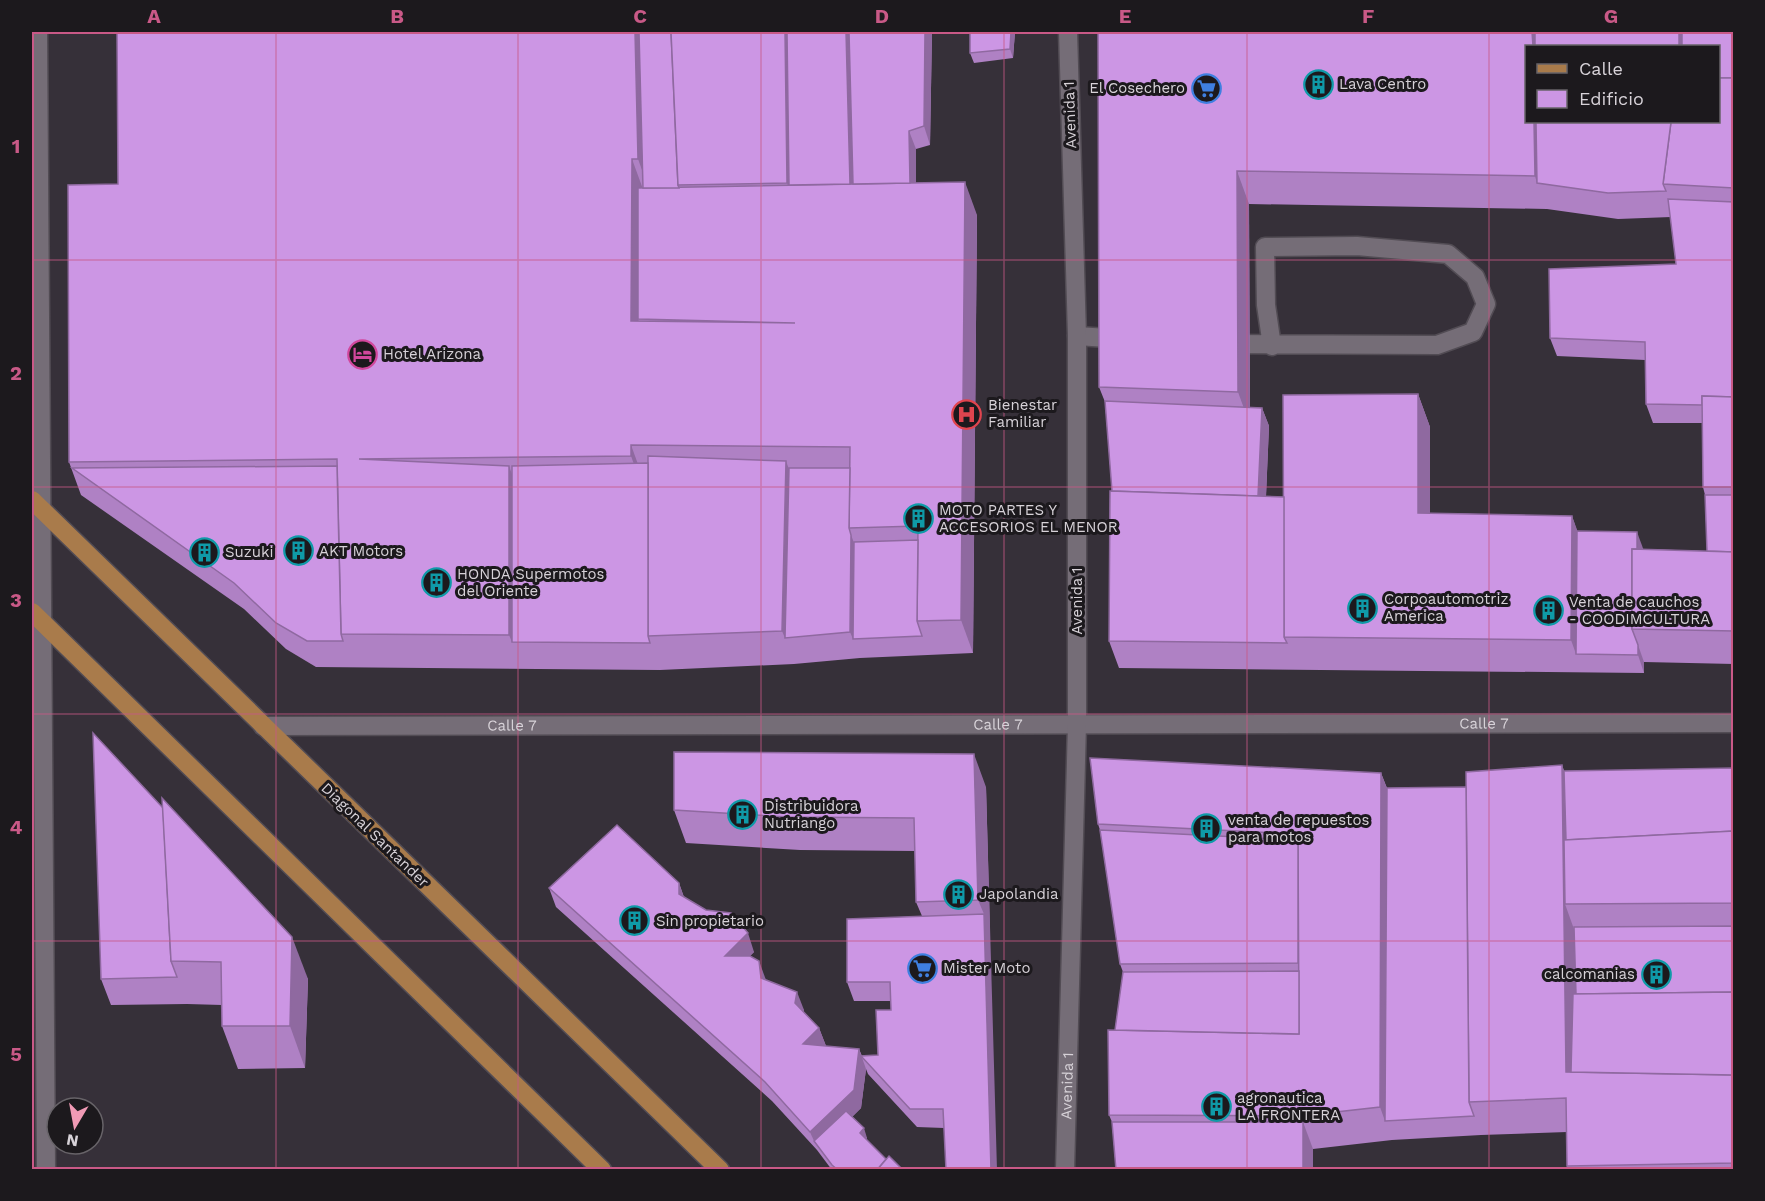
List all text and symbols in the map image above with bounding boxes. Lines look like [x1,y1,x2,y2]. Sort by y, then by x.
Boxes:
text: A [147,4,161,28]
text: B [390,4,404,28]
text: C [633,4,647,28]
text: D [875,4,889,28]
text: E [1119,4,1131,28]
text: F [1362,4,1374,28]
text: G [1604,4,1618,28]
legend [1525,45,1720,123]
text: Calle [1579,58,1623,79]
building icon: Lava Centro [1302,68,1334,100]
supermarket icon: El Cosechero [1190,72,1222,104]
place label: Lava Centro [1339,75,1426,93]
place label: El Cosechero [1089,79,1185,97]
street label: Avenida 1 [1060,81,1080,149]
text: Edificio [1579,88,1644,109]
text: 1 [12,134,20,158]
hotel icon: Hotel Arizona [346,338,378,370]
place label: Hotel Arizona [383,345,481,363]
text: 2 [10,361,22,385]
place label: Bienestar Familiar [988,396,1057,431]
hospital icon: Bienestar Familiar [951,398,983,430]
place label: MOTO PARTES Y ACCESORIOS EL MENOR [939,501,1118,536]
building icon: MOTO PARTES Y ACCESORIOS EL MENOR [902,503,934,535]
building icon: AKT Motors [282,535,314,567]
building icon: Suzuki [188,536,220,568]
place label: AKT Motors [319,542,403,560]
place label: Suzuki [225,543,274,561]
place label: HONDA Supermotos del Oriente [457,565,605,600]
building icon: HONDA Supermotos del Oriente [420,567,452,599]
street label: Avenida 1 [1068,567,1086,635]
text: 3 [10,588,22,612]
place label: Corpoautomotriz America [1384,590,1508,625]
building icon: Corpoautomotriz America [1347,592,1379,624]
place label: Venta de cauchos - COODIMCULTURA [1569,593,1710,628]
building icon: Venta de cauchos - COODIMCULTURA [1532,595,1564,627]
street label: Calle 7 [1459,714,1509,733]
street label: Calle 7 [973,715,1023,734]
street label: Calle 7 [487,716,537,735]
street label: Diagonal Santander [317,779,433,891]
place label: Distribuidora Nutriango [764,797,859,832]
building icon: Distribuidora Nutriango [727,799,759,831]
place label: venta de repuestos para motos [1228,811,1369,846]
building icon: venta de repuestos para motos [1191,813,1223,845]
text: 4 [10,815,23,839]
building icon: Japolandia [942,878,974,910]
place label: Japolandia [979,885,1059,903]
building icon: Sin propietario [619,905,651,937]
place label: Sin propietario [656,912,764,930]
supermarket icon: Mister Moto [906,952,938,984]
building icon: calcomanias [1640,958,1672,990]
place label: Mister Moto [943,959,1030,977]
place label: calcomanias [1544,965,1635,983]
text: 5 [10,1042,22,1066]
street label: Avenida 1 [1057,1052,1077,1120]
place label: agronautica LA FRONTERA [1237,1089,1340,1124]
building icon: agronautica LA FRONTERA [1200,1091,1232,1123]
north arrow [45,1096,105,1156]
text: N [65,1130,80,1151]

